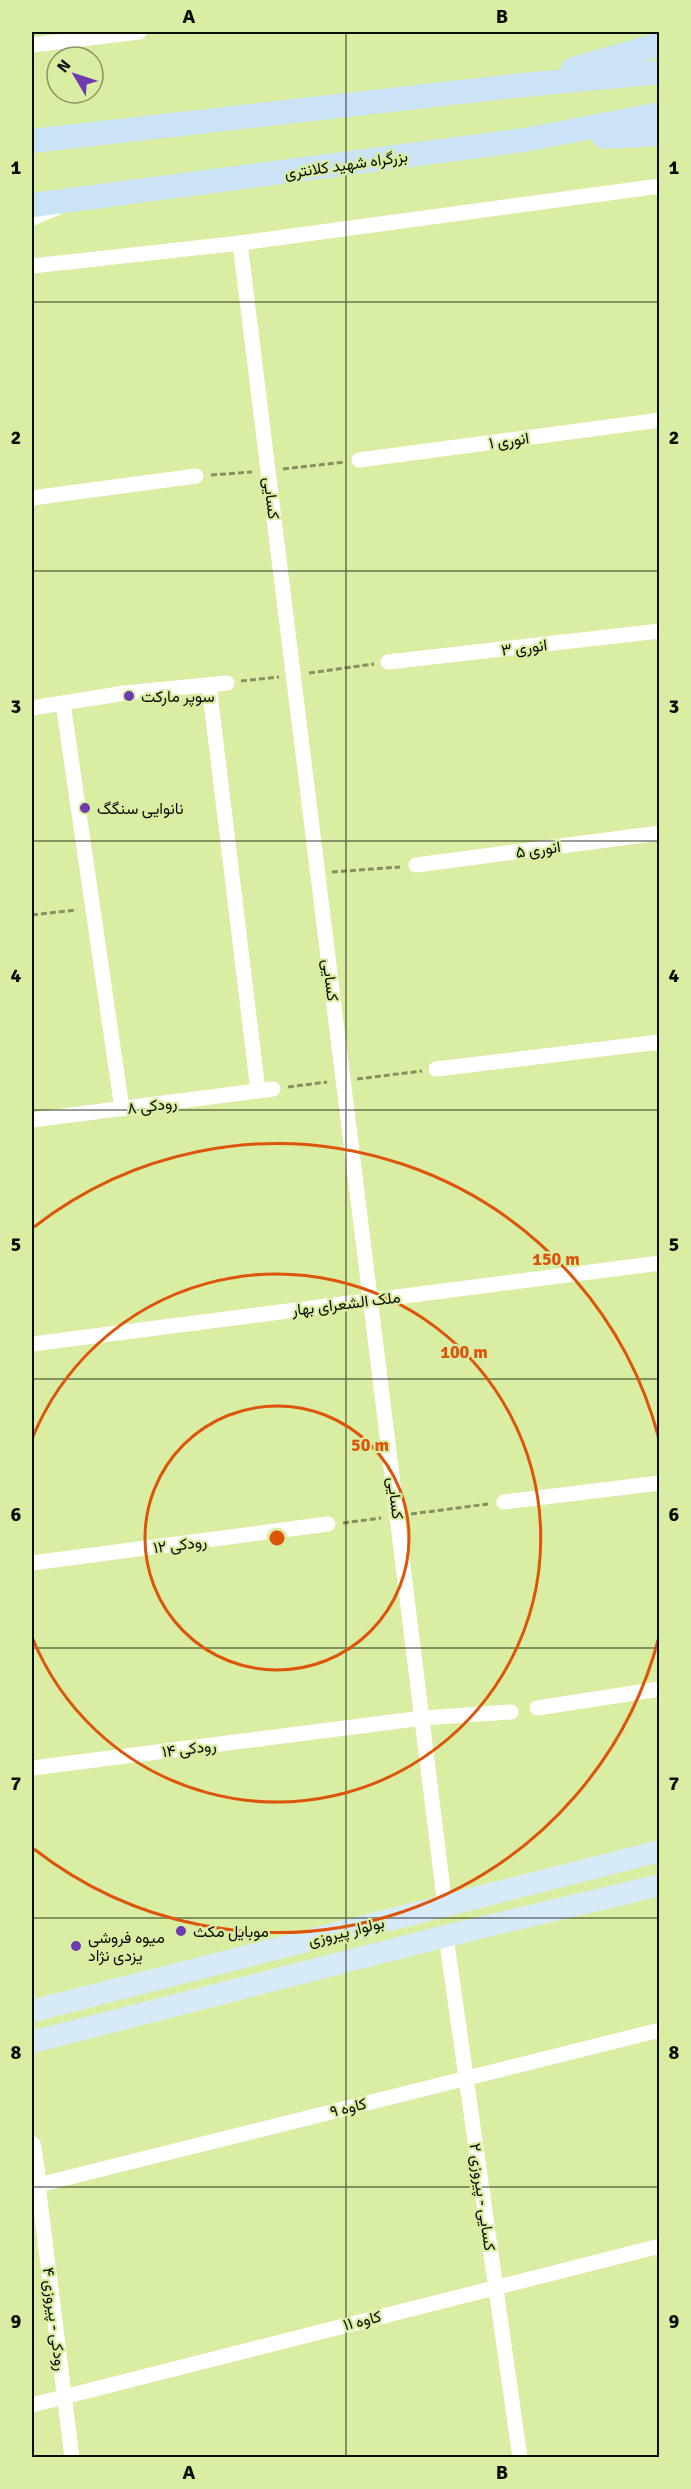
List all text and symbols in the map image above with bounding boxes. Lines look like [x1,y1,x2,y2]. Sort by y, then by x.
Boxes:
text: A [183,4,196,29]
text: B [496,4,508,29]
north arrow [45,45,105,105]
text: N [53,56,75,77]
street label: بزرگراه شهید کلانتری [283,146,409,184]
text: 1 [11,155,22,180]
text: 1 [669,155,680,180]
text: 2 [11,425,21,450]
text: 2 [669,425,679,450]
street label: انوری ۱ [488,428,530,454]
street label: کسایی [259,476,284,520]
street label: انوری ۳ [500,635,548,661]
place label: سوپر مارکت [141,687,215,708]
marker: سوپر مارکت [122,689,136,703]
text: 3 [11,694,21,719]
text: 3 [669,694,679,719]
place label: نانوایی سنگگ [97,799,183,819]
marker: نانوایی سنگگ [78,801,92,815]
street label: انوری ۵ [514,837,562,863]
street label: کسایی [318,958,343,1002]
text: 4 [11,963,22,988]
text: 4 [669,963,680,988]
street label: رودکی ۸ [126,1093,178,1119]
text: 5 [11,1232,21,1257]
text: 5 [669,1232,679,1257]
text: 150 m [532,1248,580,1270]
street label: ملک الشعرای بهار [290,1287,402,1321]
text: 100 m [440,1341,488,1363]
text: 50 m [351,1434,389,1456]
street label: کسایی [383,1476,408,1520]
text: 6 [11,1502,22,1527]
text: 6 [669,1502,680,1527]
centre of rings [267,1528,287,1548]
street label: رودکی ۱۲ [152,1532,208,1558]
street label: رودکی ۱۴ [161,1736,217,1762]
text: 7 [11,1771,22,1796]
text: 7 [669,1771,680,1796]
street label: بولوار پیروزی [306,1913,387,1952]
place label: موبایل مکث [193,1922,269,1942]
marker: موبایل مکث [174,1924,188,1938]
place label: میوه فروشی یزدی نژاد [88,1928,165,1966]
marker: میوه فروشی یزدی نژاد [69,1939,83,1953]
text: 8 [11,2040,22,2065]
text: 8 [669,2040,680,2065]
street label: کاوه ۹ [328,2094,369,2122]
street label: کسایی - پیروزی ۲ [464,2142,499,2252]
street label: رودکی - پیروزی ۴ [37,2266,70,2372]
street label: کاوه ۱۱ [341,2307,383,2335]
text: 9 [11,2309,22,2334]
text: 9 [669,2309,680,2334]
text: A [183,2460,196,2485]
text: B [496,2460,508,2485]

